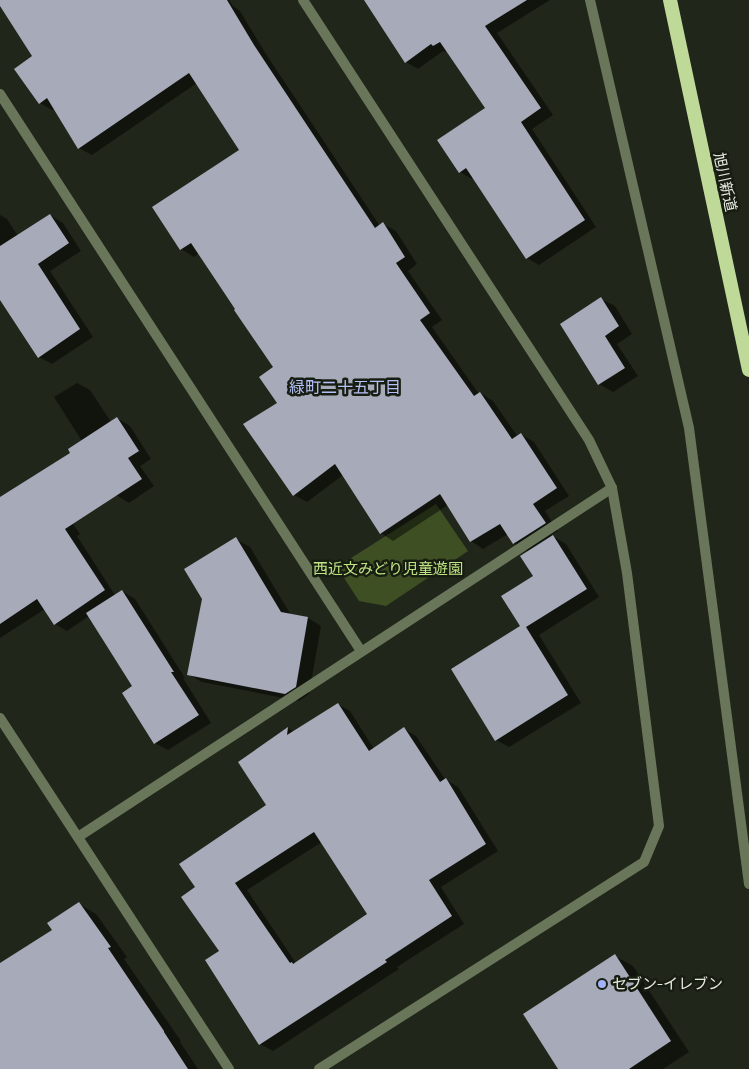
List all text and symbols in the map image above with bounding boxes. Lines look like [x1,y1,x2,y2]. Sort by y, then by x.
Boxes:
street label: 旭川新道 [711,151,741,213]
district label: 緑町二十五丁目 [289,377,401,396]
park label: 西近文みどり児童遊園 [313,559,463,577]
place label: セブン-イレブン [612,974,723,992]
marker: セブン-イレブン [596,978,608,990]

